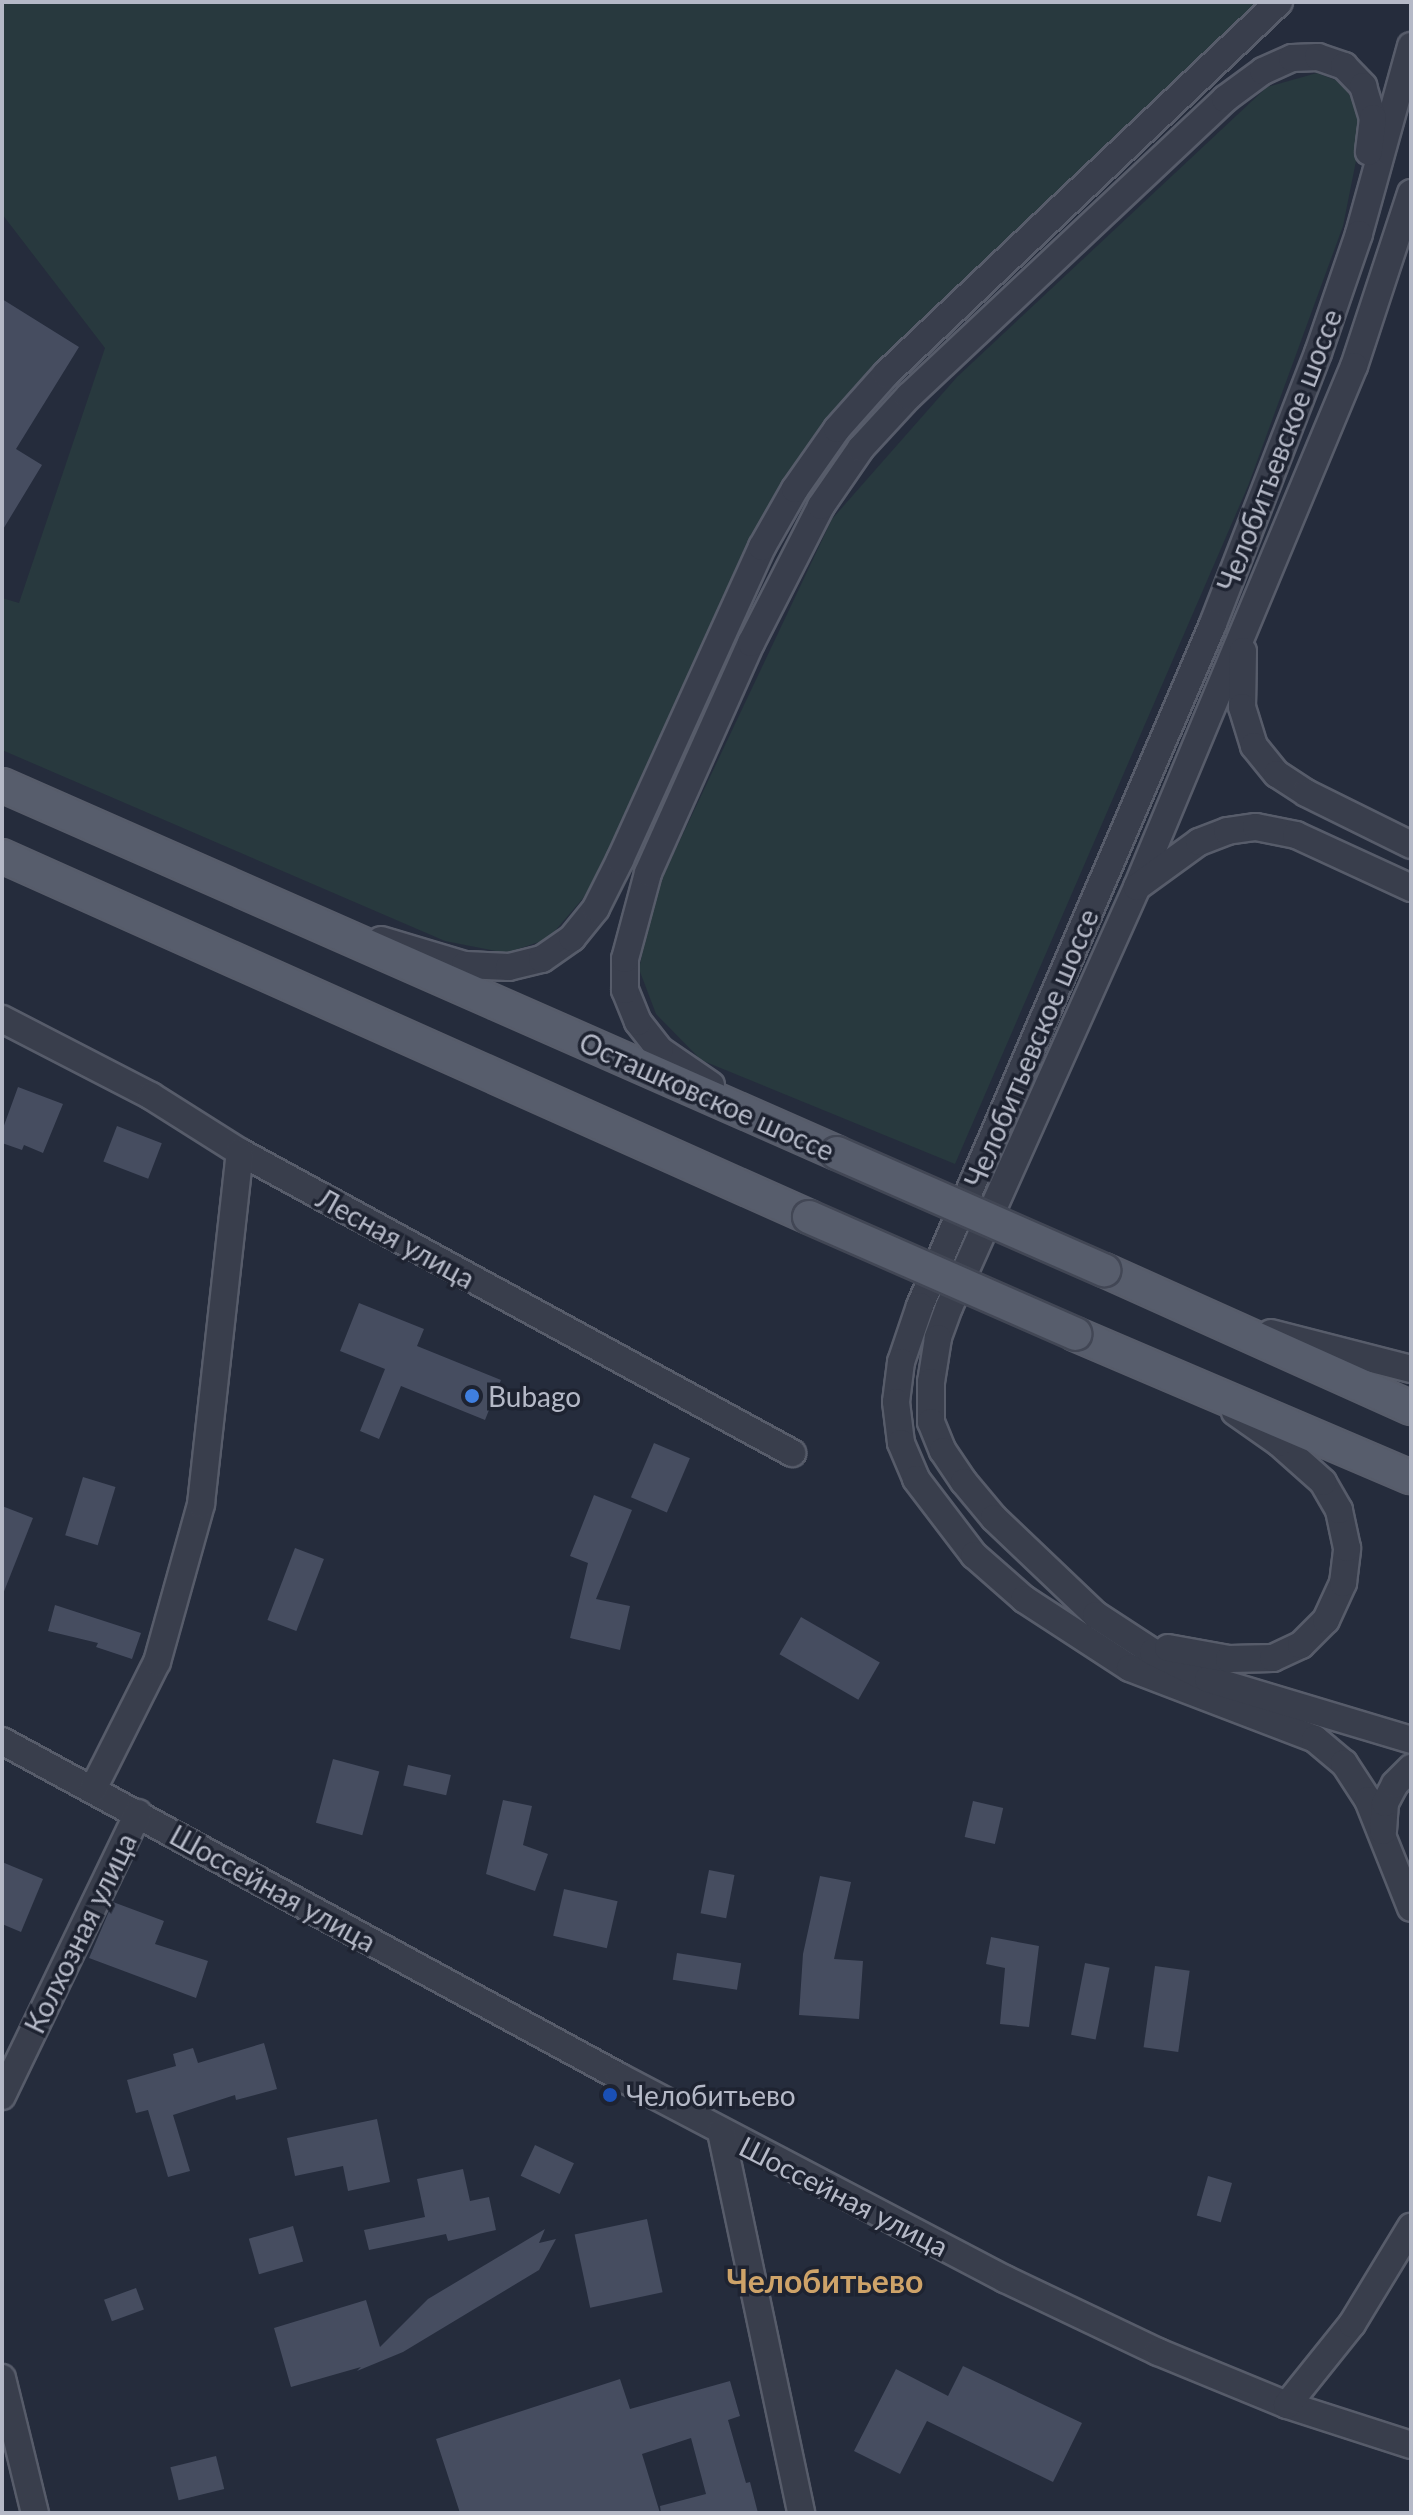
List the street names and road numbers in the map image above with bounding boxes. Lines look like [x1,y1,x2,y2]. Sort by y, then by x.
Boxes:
street label: Челобитьевское шоссе [1210,304,1348,596]
street label: Челобитьевское шоссе [957,904,1105,1192]
street label: Осташковское шоссе [574,1025,840,1167]
street label: Лесная улица [311,1181,481,1295]
street label: Шоссейная улица [164,1818,382,1958]
street label: Колхозная улица [17,1828,143,2038]
street label: Шоссейная улица [734,2129,954,2263]

